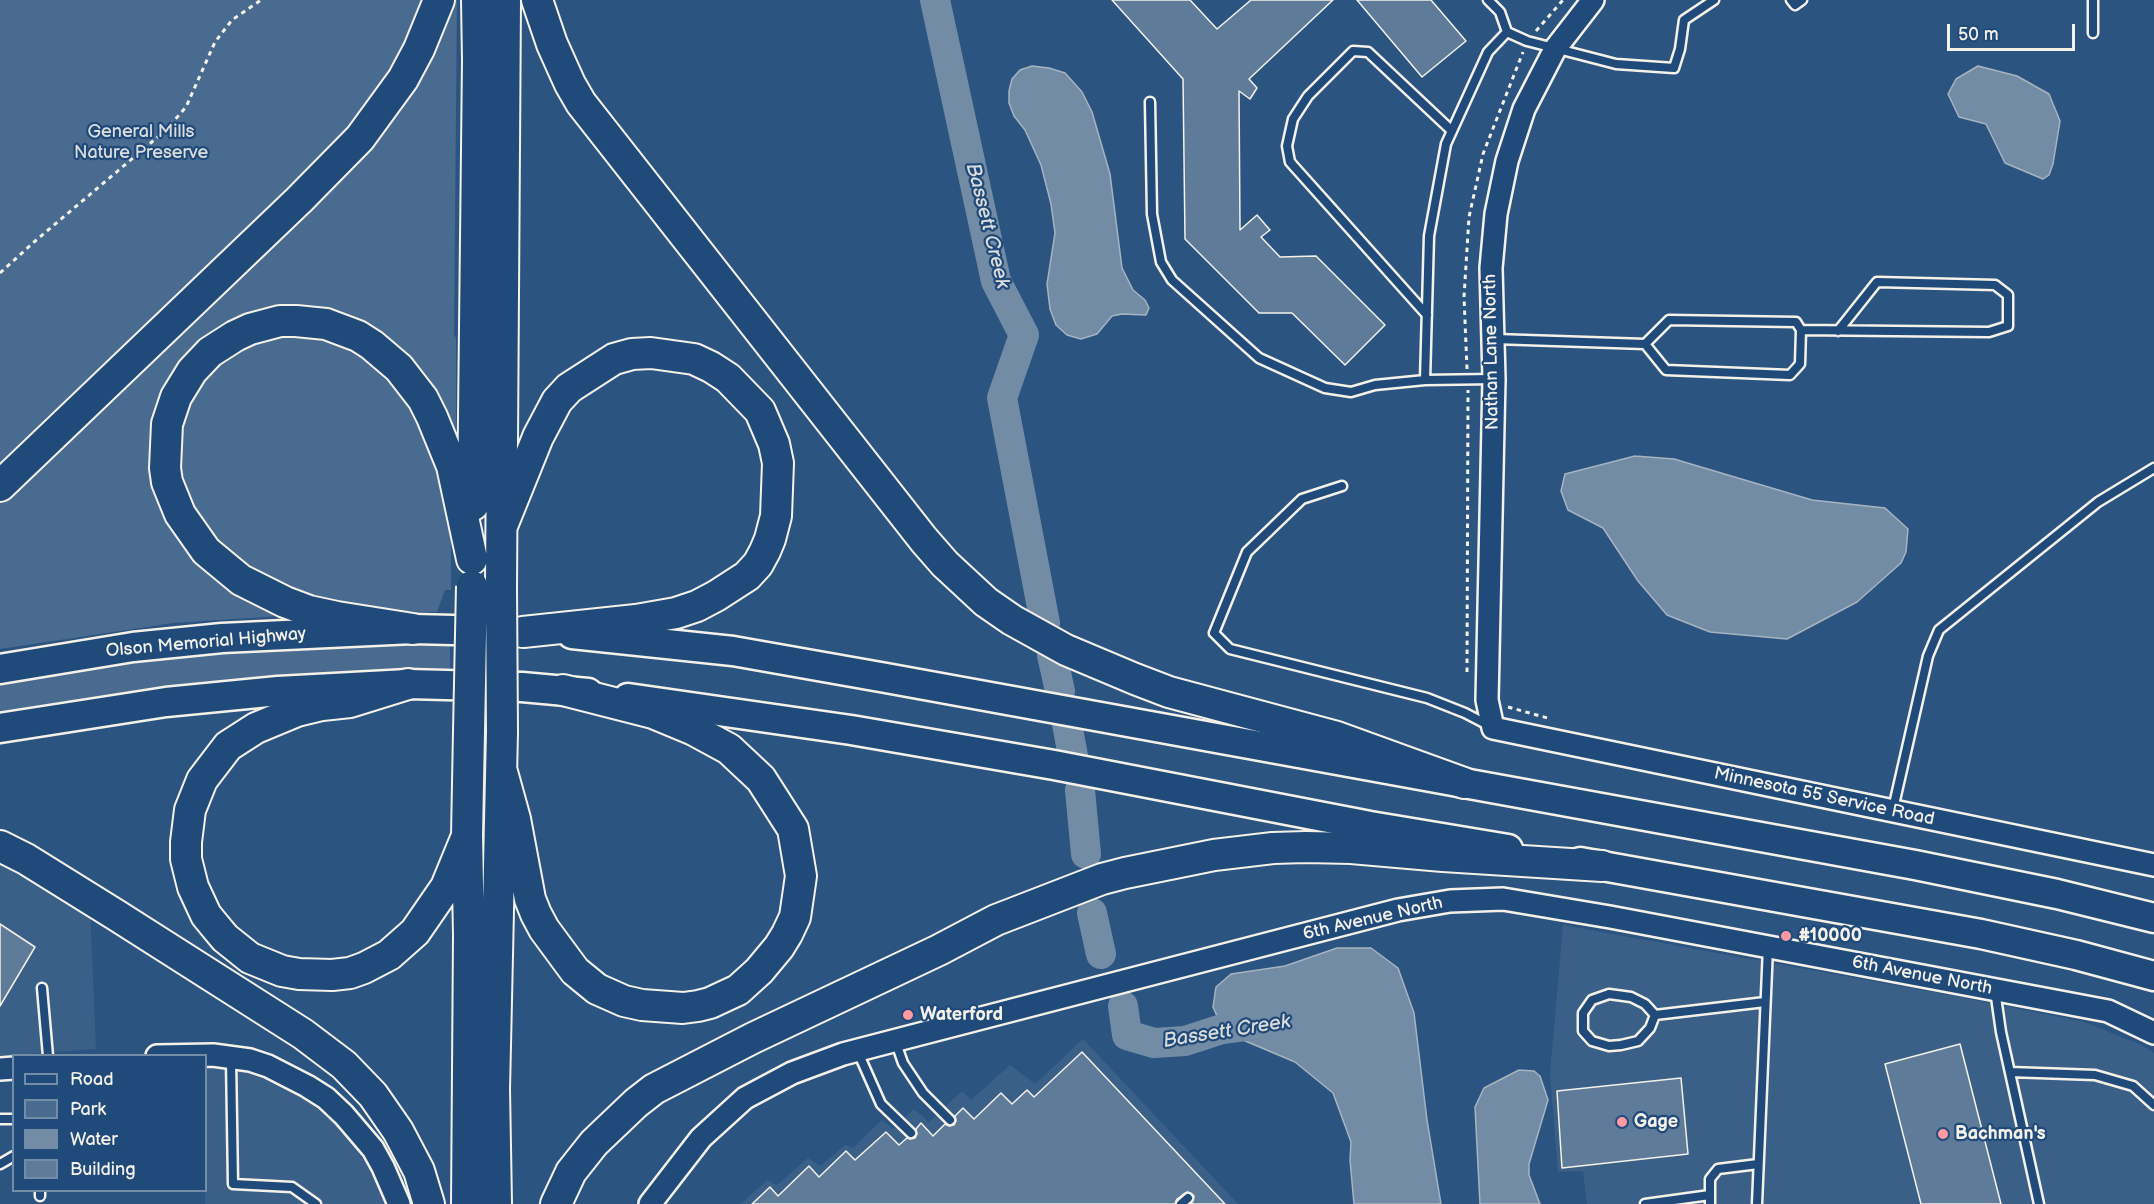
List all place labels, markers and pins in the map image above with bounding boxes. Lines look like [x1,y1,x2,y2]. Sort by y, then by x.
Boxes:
place label: #10000 [1798,925,1862,947]
marker: #10000 [1779,929,1793,943]
place label: Waterford [920,1004,1003,1026]
marker: Waterford [901,1008,915,1022]
place label: Gage [1634,1111,1678,1133]
marker: Gage [1615,1115,1629,1129]
place label: Bachman's [1955,1123,2046,1145]
marker: Bachman's [1936,1127,1950,1141]

